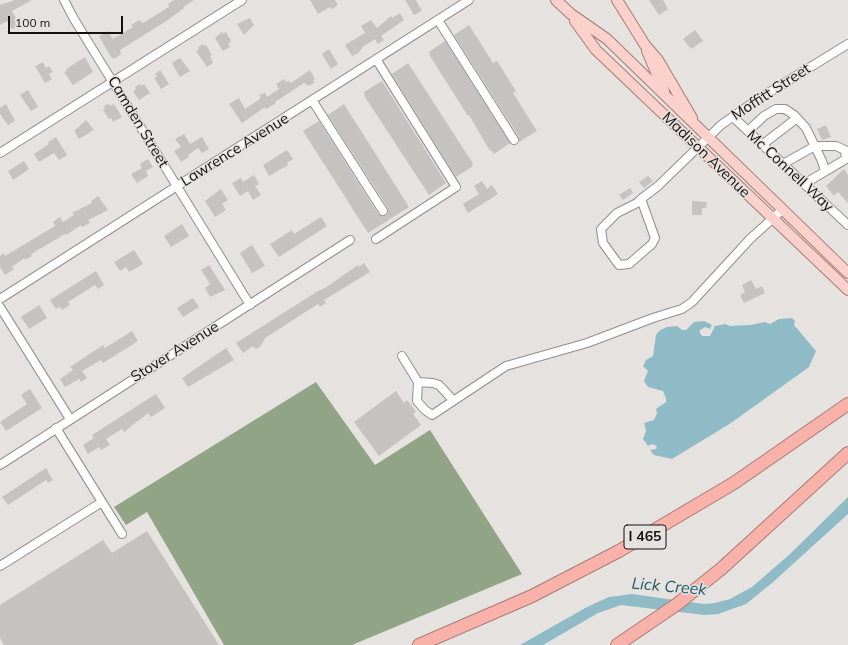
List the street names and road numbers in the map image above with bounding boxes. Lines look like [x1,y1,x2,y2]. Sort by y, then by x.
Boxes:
street label: Moffitt Street [728,60,814,124]
street label: Camden Street [104,73,172,171]
street label: Madison Avenue [658,108,754,202]
street label: Lawrence Avenue [178,110,292,190]
street label: Mc Connell Way [743,126,837,216]
street label: Stover Avenue [128,318,222,386]
road number: I 465 [624,525,666,549]

